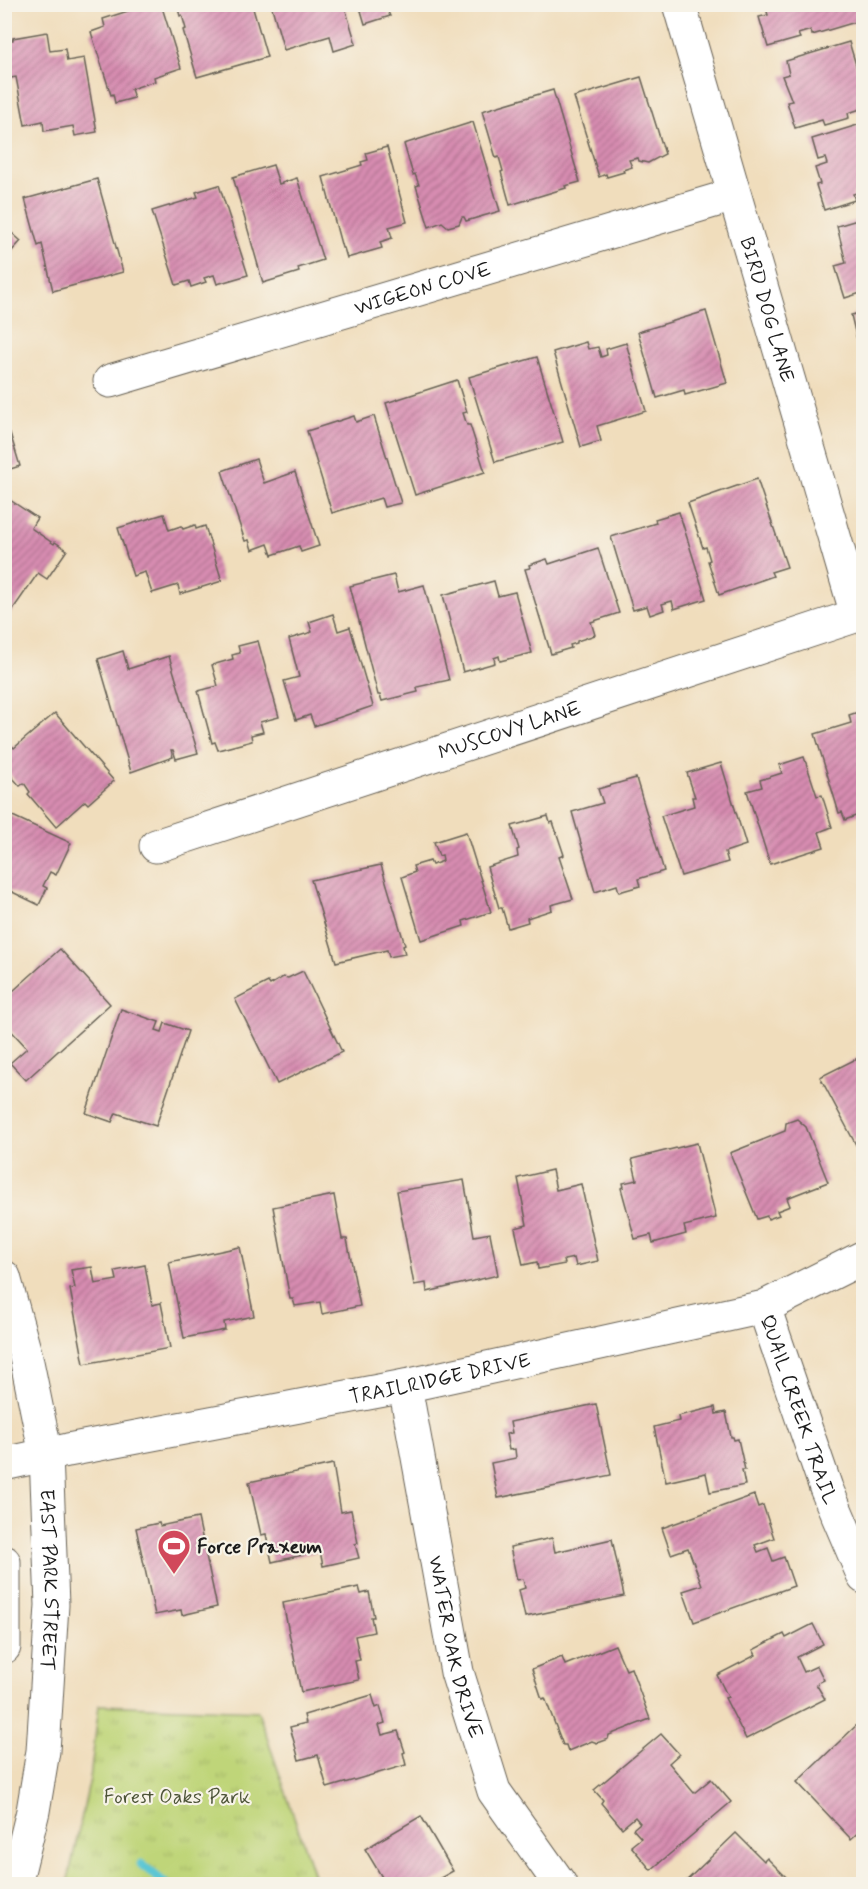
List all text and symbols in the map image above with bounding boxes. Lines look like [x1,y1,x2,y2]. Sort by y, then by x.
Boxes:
street label: BIRD DOG LANE [733,234,800,385]
street label: WIGEON COVE [351,256,494,322]
street label: MUSCOVY LANE [435,695,585,767]
street label: QUAIL CREEK TRAIL [753,1311,844,1509]
street label: TRAILRIDGE DRIVE [347,1347,533,1411]
street label: EAST PARK STREET [32,1489,64,1671]
sports icon: Force Praxeum [156,1528,192,1575]
place label: Force Praxeum [197,1534,322,1561]
street label: WATER OAK DRIVE [421,1554,489,1742]
park label: Forest Oaks Park [104,1784,250,1811]

